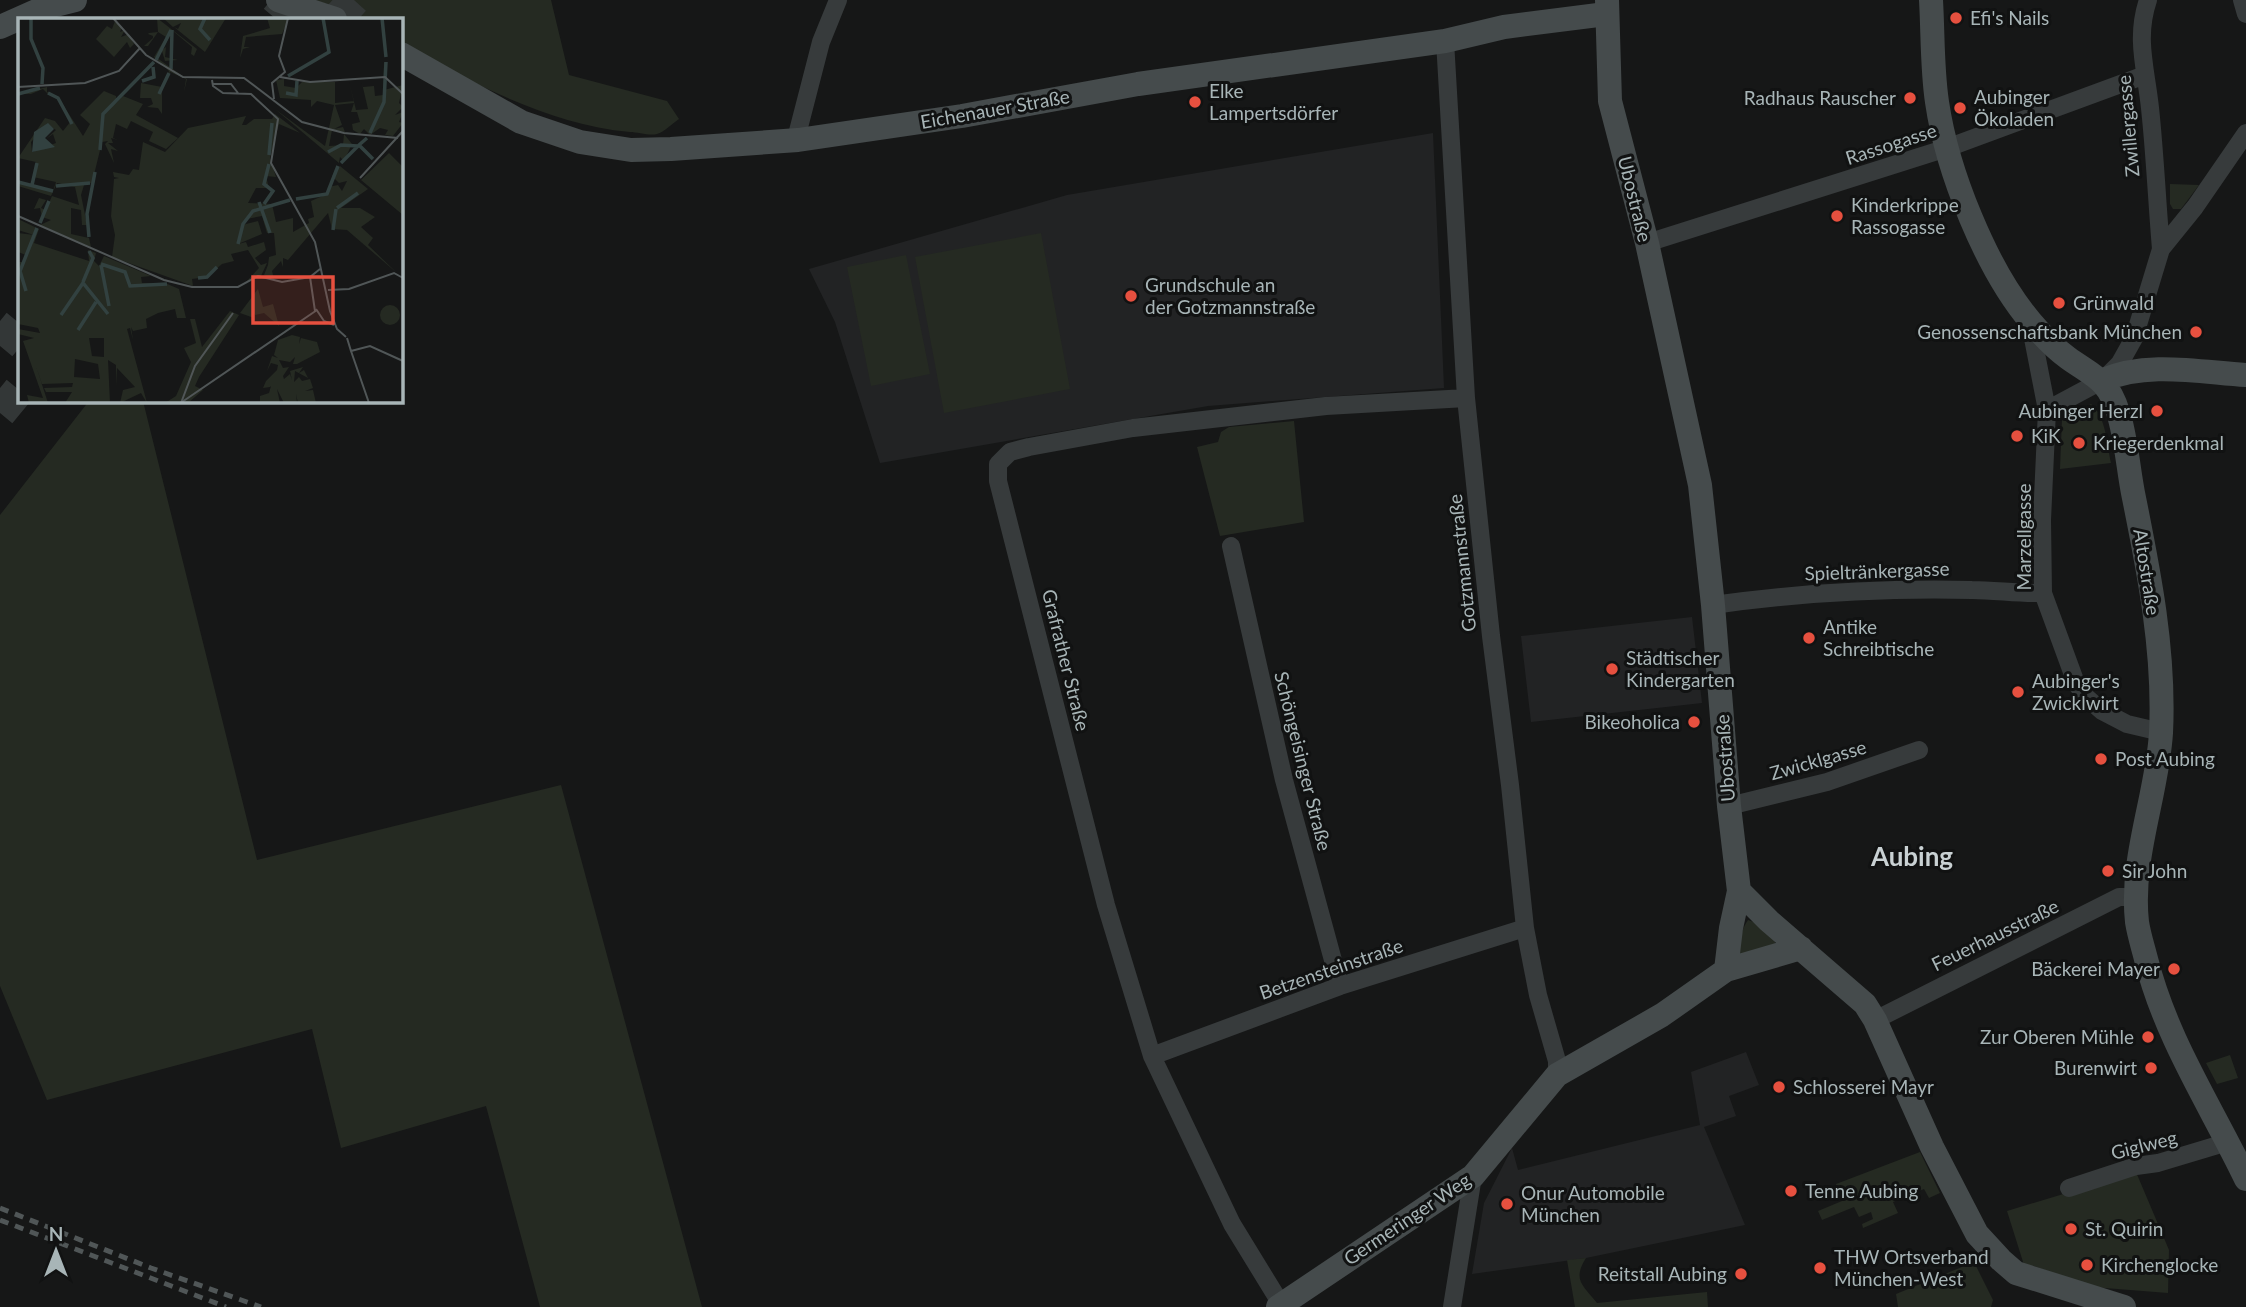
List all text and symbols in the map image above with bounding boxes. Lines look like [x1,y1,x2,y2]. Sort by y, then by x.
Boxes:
place label: Efi's Nails [1970,6,2049,29]
marker: Efi's Nails [1948,10,1964,26]
inset map [18,18,402,402]
street label: Zwillergasse [2112,74,2143,178]
place label: Elke Lampertsdörfer [1209,79,1338,124]
street label: Eichenauer Straße [918,84,1071,133]
place label: Aubinger Ökoladen [1974,85,2054,130]
place label: Radhaus Rauscher [1744,86,1896,109]
marker: Radhaus Rauscher [1902,90,1918,106]
marker: Elke Lampertsdörfer [1187,94,1203,110]
marker: Aubinger Ökoladen [1952,100,1968,116]
street label: Rassogasse [1842,118,1939,169]
street label: Ubostraße [1614,154,1657,244]
place label: Kinderkrippe Rassogasse [1851,193,1959,238]
marker: Kinderkrippe Rassogasse [1829,208,1845,224]
place label: Grundschule an der Gotzmannstraße [1145,273,1315,318]
marker: Grundschule an der Gotzmannstraße [1123,288,1139,304]
place label: Grünwald [2073,291,2154,314]
marker: Grünwald [2051,295,2067,311]
place label: Genossenschaftsbank München [1917,320,2182,343]
marker: Genossenschaftsbank München [2188,324,2204,340]
place label: Aubinger Herzl [2019,399,2143,422]
marker: Aubinger Herzl [2149,403,2165,419]
place label: KiK [2031,424,2061,447]
marker: KiK [2009,428,2025,444]
place label: Kriegerdenkmal [2093,431,2224,454]
marker: Kriegerdenkmal [2071,435,2087,451]
street label: Marzellgasse [2012,484,2035,590]
street label: Gotzmannstraße [1443,493,1480,633]
street label: Altostraße [2129,527,2166,617]
street label: Spieltränkergasse [1804,556,1950,585]
street label: Grafrather Straße [1038,587,1095,733]
place label: Antike Schreibtische [1823,615,1934,660]
marker: Antike Schreibtische [1801,630,1817,646]
place label: Städtischer Kindergarten [1626,646,1735,691]
marker: Städtischer Kindergarten [1604,661,1620,677]
street label: Schöngeisinger Straße [1270,669,1337,853]
place label: Aubinger's Zwicklwirt [2032,669,2120,714]
marker: Aubinger's Zwicklwirt [2010,684,2026,700]
place label: Bikeoholica [1585,710,1680,733]
marker: Bikeoholica [1686,714,1702,730]
street label: Ubostraße [1710,714,1739,802]
street label: Zwicklgasse [1767,735,1869,784]
place label: Post Aubing [2115,747,2215,770]
marker: Post Aubing [2093,751,2109,767]
district label: Aubing [1870,840,1953,872]
place label: Sir John [2122,859,2187,882]
marker: Sir John [2100,863,2116,879]
street label: Feuerhausstraße [1927,894,2062,975]
street label: Betzensteinstraße [1256,933,1406,1004]
place label: Bäckerei Mayer [2031,957,2160,980]
marker: Bäckerei Mayer [2166,961,2182,977]
place label: Zur Oberen Mühle [1980,1025,2134,1048]
marker: Zur Oberen Mühle [2140,1029,2156,1045]
place label: Burenwirt [2054,1056,2137,1079]
marker: Burenwirt [2143,1060,2159,1076]
place label: Schlosserei Mayr [1793,1075,1934,1098]
marker: Schlosserei Mayr [1771,1079,1787,1095]
street label: Giglweg [2108,1125,2179,1164]
street label: Germeringer Weg [1339,1168,1475,1269]
place label: Tenne Aubing [1805,1179,1918,1202]
place label: Onur Automobile München [1521,1181,1665,1226]
marker: Tenne Aubing [1783,1183,1799,1199]
marker: Onur Automobile München [1499,1196,1515,1212]
north arrow [21,1216,91,1286]
place label: St. Quirin [2085,1217,2163,1240]
marker: St. Quirin [2063,1221,2079,1237]
text: N [49,1222,63,1245]
place label: THW Ortsverband München-West [1834,1245,1989,1290]
place label: Kirchenglocke [2101,1253,2218,1276]
marker: Kirchenglocke [2079,1257,2095,1273]
marker: THW Ortsverband München-West [1812,1260,1828,1276]
place label: Reitstall Aubing [1598,1262,1727,1285]
marker: Reitstall Aubing [1733,1266,1749,1282]

